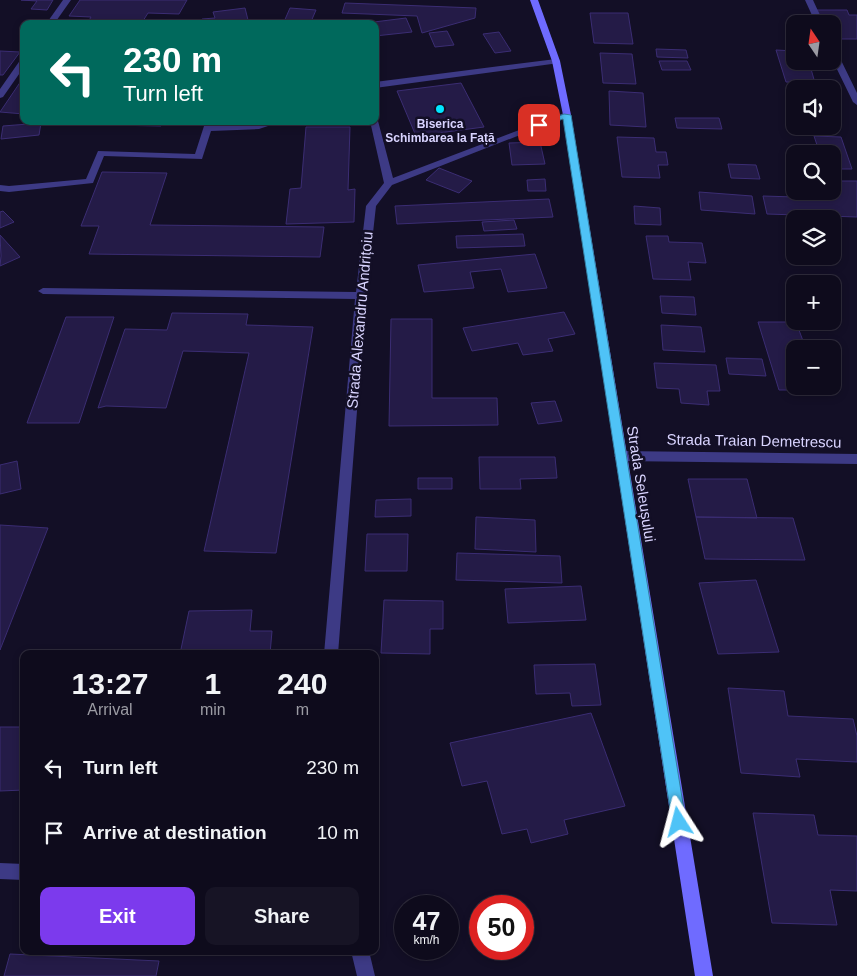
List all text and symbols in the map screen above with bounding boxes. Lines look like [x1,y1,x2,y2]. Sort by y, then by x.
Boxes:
north arrow [786,15,841,70]
map controls [786,15,841,395]
icon: left [40,40,105,105]
text: 230 m [123,40,222,79]
button: sound [786,80,841,135]
text: Turn left [123,81,203,106]
marker: Biserica Schimbarea la Față [434,103,446,115]
pin [518,104,560,146]
icon: arrive [525,111,553,139]
place label: Biserica Schimbarea la Față [385,117,495,145]
button: search [786,145,841,200]
button: layers [786,210,841,265]
street label: Strada Alexandru Andrițoiu [343,231,376,409]
button: + [786,275,841,330]
button: − [786,340,841,395]
street label: Strada Seleușului [624,425,659,543]
street label: Strada Traian Demetrescu [666,430,842,451]
text: 13:27 [72,667,148,700]
text: 1 [204,667,221,700]
text: 240 [277,667,327,700]
text: Arrival [87,701,133,718]
text: min [200,701,226,718]
text: m [296,701,309,718]
icon: left [40,754,68,782]
text: Turn left [83,757,158,778]
text: 230 m [306,757,359,778]
position arrow [652,795,704,847]
icon: arrive [40,819,68,847]
text: Arrive at destination [83,822,267,843]
text: 10 m [317,822,359,843]
button: Exit [40,887,195,945]
button: Share [205,887,359,945]
speed limit sign: 50 [469,895,534,960]
text: 47 [413,907,440,935]
text: km/h [413,933,440,947]

